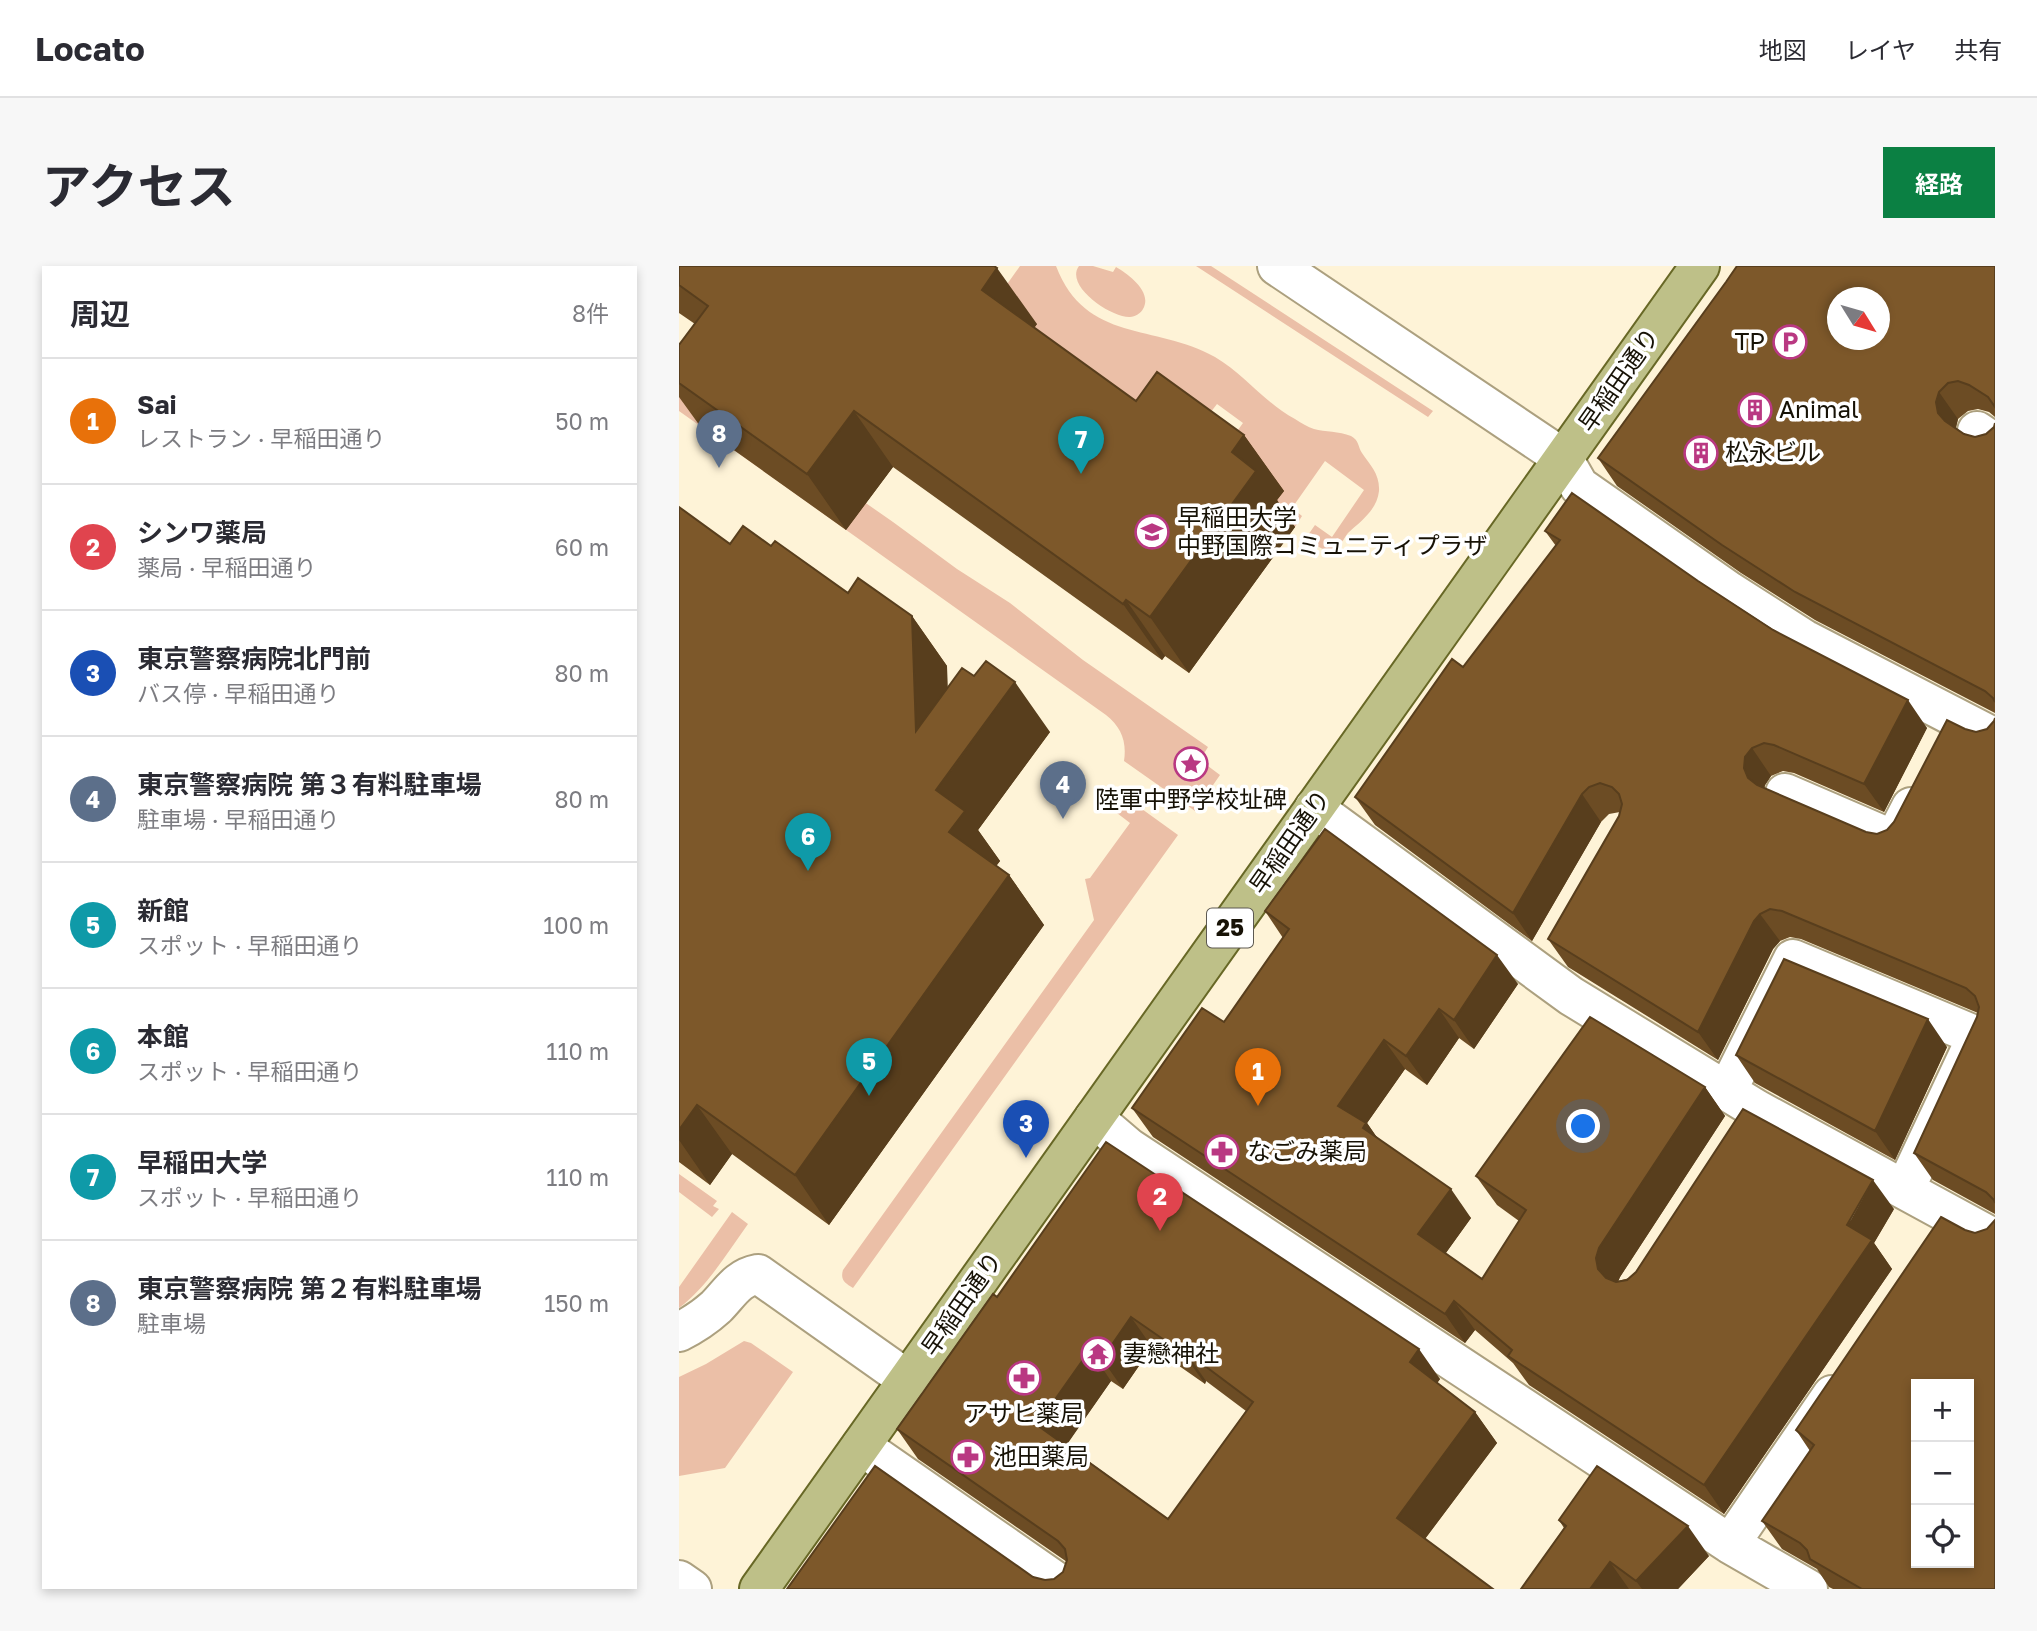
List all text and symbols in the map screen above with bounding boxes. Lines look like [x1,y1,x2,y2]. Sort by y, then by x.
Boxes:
text: Locato [35,29,145,68]
text: 地図 [1759,35,1807,64]
text: レイヤ [1845,35,1916,64]
text: 共有 [1954,35,2002,64]
button: 経路 [1883,147,1995,218]
text: アクセス [42,156,236,215]
north arrow [1827,287,1890,350]
text: 周辺 [70,296,130,332]
text: 8件 [572,299,609,327]
street label: 早稲田通り [1571,322,1664,437]
parking icon: TP [1771,323,1809,361]
place label: TP [1734,326,1765,355]
text: Sai [137,389,177,420]
building icon: Animal [1736,391,1774,429]
place label: Animal [1779,394,1859,423]
text: 1 [87,407,99,435]
text: 50 m [555,407,609,435]
pin: 8 [696,410,742,468]
pin: 7 [1058,416,1104,474]
text: レストラン · 早稲田通り [137,424,385,452]
building icon: 松永ビル [1682,434,1720,472]
place label: 松永ビル [1725,437,1821,466]
place label: 早稲田大学 中野国際コミュニティプラザ [1177,502,1488,559]
school or university icon: 早稲田大学 中野国際コミュニティプラザ [1133,513,1171,551]
text: シンワ薬局 [137,517,267,548]
text: 2 [86,533,100,561]
text: 60 m [555,533,609,561]
text: 薬局 · 早稲田通り [137,553,316,581]
text: 東京警察病院北門前 [137,643,371,674]
text: 3 [86,659,100,687]
text: 80 m [555,659,609,687]
text: バス停 · 早稲田通り [137,679,339,707]
place icon: 陸軍中野学校址碑 [1172,745,1210,783]
pin: 4 [1040,761,1086,819]
text: 東京警察病院 第３有料駐車場 [137,769,482,800]
place label: 陸軍中野学校址碑 [1095,784,1287,813]
street label: 早稲田通り [1242,784,1335,899]
text: 4 [86,785,100,813]
text: 80 m [555,785,609,813]
text: 駐車場 · 早稲田通り [137,805,339,833]
pin: 6 [785,813,831,871]
text: 新館 [137,895,189,926]
road number: 25 [1207,908,1253,948]
text: 5 [86,911,100,939]
text: 100 m [543,911,609,939]
text: スポット · 早稲田通り [137,931,362,959]
text: 本館 [137,1021,189,1052]
text: 6 [86,1037,100,1065]
text: 110 m [546,1037,609,1065]
pin: 5 [846,1038,892,1096]
pin: 1 [1235,1048,1281,1106]
text: スポット · 早稲田通り [137,1057,362,1085]
pin: 3 [1003,1100,1049,1158]
your location [1566,1109,1600,1143]
pharmacy icon: なごみ薬局 [1203,1133,1241,1171]
place label: なごみ薬局 [1247,1136,1367,1165]
text: 早稲田大学 [137,1147,267,1178]
text: 7 [87,1163,99,1191]
text: 110 m [546,1163,609,1191]
pin: 2 [1137,1173,1183,1231]
text: スポット · 早稲田通り [137,1183,362,1211]
street label: 早稲田通り [914,1246,1007,1361]
text: 東京警察病院 第２有料駐車場 [137,1273,482,1304]
text: 8 [86,1289,100,1317]
text: 150 m [544,1289,609,1317]
text: 駐車場 [137,1309,206,1337]
temple icon: 妻戀神社 [1079,1335,1117,1373]
place label: 妻戀神社 [1123,1338,1219,1367]
pharmacy icon: アサヒ薬局 [1005,1359,1043,1397]
map controls [1911,1379,1974,1568]
button: + [1911,1379,1974,1442]
place label: アサヒ薬局 [964,1398,1084,1427]
pharmacy icon: 池田薬局 [949,1438,987,1476]
place label: 池田薬局 [993,1441,1089,1470]
button: − [1911,1442,1974,1505]
button: locate [1911,1505,1974,1568]

